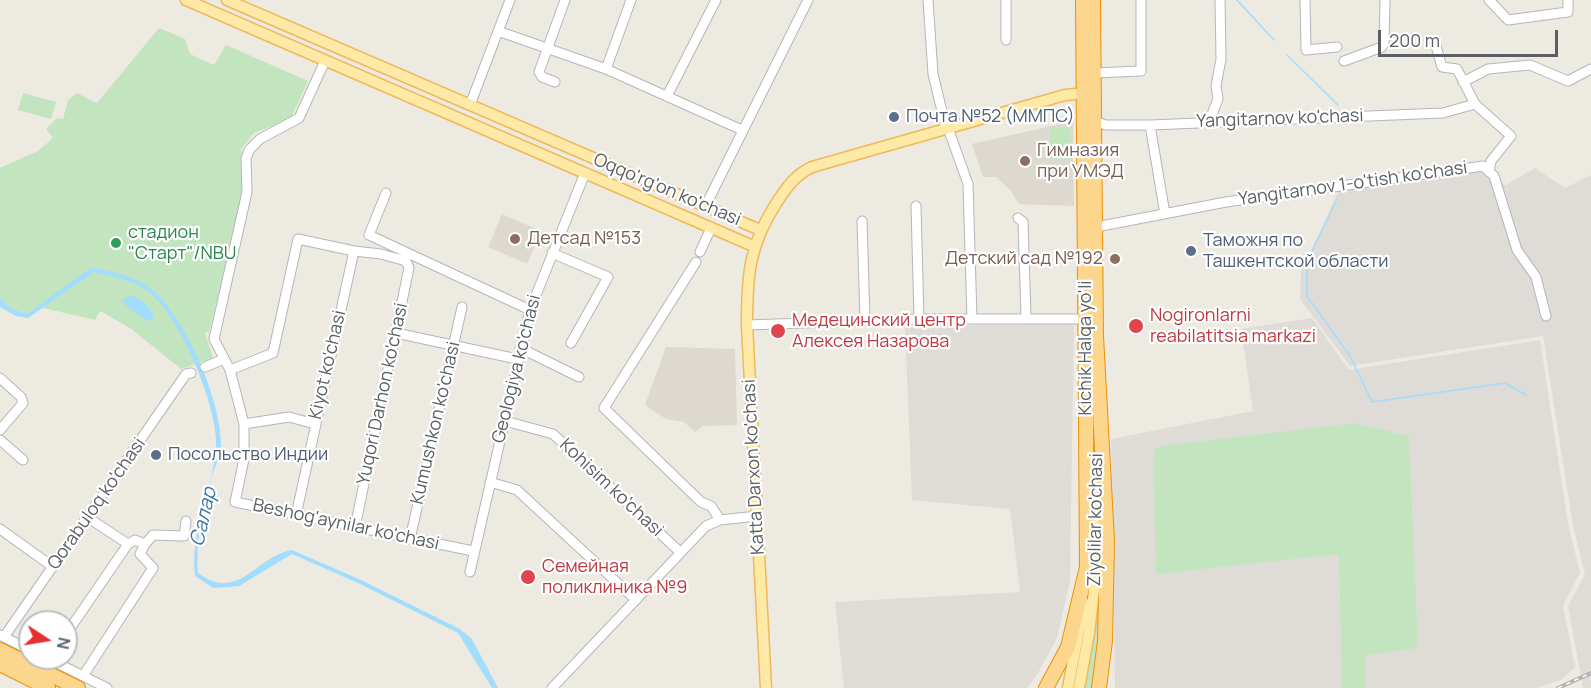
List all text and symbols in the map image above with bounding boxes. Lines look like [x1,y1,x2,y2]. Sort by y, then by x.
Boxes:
scale bar [1381,18,1561,56]
text: 200 m [1389,28,1440,52]
street label: Yangitarnov ko'chasi [1196,105,1364,133]
place label: Почта №52 (ММПС) [906,106,1075,128]
marker: Почта №52 (ММПС) [887,110,901,124]
place label: Гимназия при УМЭД [1037,140,1124,182]
street label: Oqqo'rg'on ko'chasi [590,149,744,231]
marker: Гимназия при УМЭД [1018,154,1032,168]
street label: Yangitarnov 1-o'tish ko'chasi [1237,157,1469,211]
place label: стадион "Старт"/NBU [128,222,236,264]
place label: Детсад №153 [527,228,641,250]
place label: Таможня по Ташкентской области [1203,230,1389,272]
marker: Детсад №153 [508,232,522,246]
marker: стадион "Старт"/NBU [109,236,123,250]
marker: Таможня по Ташкентской области [1184,244,1198,258]
place label: Детский сад №192 [945,248,1103,270]
marker: Детский сад №192 [1108,252,1122,266]
street label: Kichik Halqa yo'li [1075,280,1097,416]
street label: Geologiya ko'chasi [488,293,546,445]
street label: Yuqori Darhon ko'chasi [353,301,413,487]
place label: Nogironlarni reabilatitsia markazi [1150,305,1316,348]
street label: Kiyot ko'chasi [305,308,351,422]
place label: Медецинский центр Алексея Назарова [792,310,966,352]
marker: Nogironlarni reabilatitsia markazi [1127,317,1145,335]
marker: Медецинский центр Алексея Назарова [769,322,787,340]
street label: Kumushkon ko'chasi [407,340,465,506]
street label: Katta Darxon ko'chasi [739,379,769,555]
street label: Qorabuloq ko'chasi [43,434,151,574]
street label: Kohisim ko'chasi [555,434,667,542]
place label: Посольство Индии [168,444,328,466]
marker: Посольство Индии [149,448,163,462]
street label: Ziyolilar ko'chasi [1084,453,1108,587]
water label: Салар [186,485,222,549]
street label: Beshog'aynilar ko'chasi [251,495,441,555]
place label: Семейная поликлиника №9 [542,556,687,598]
marker: Семейная поликлиника №9 [519,568,537,586]
north arrow [18,610,78,670]
text: N [52,635,76,651]

